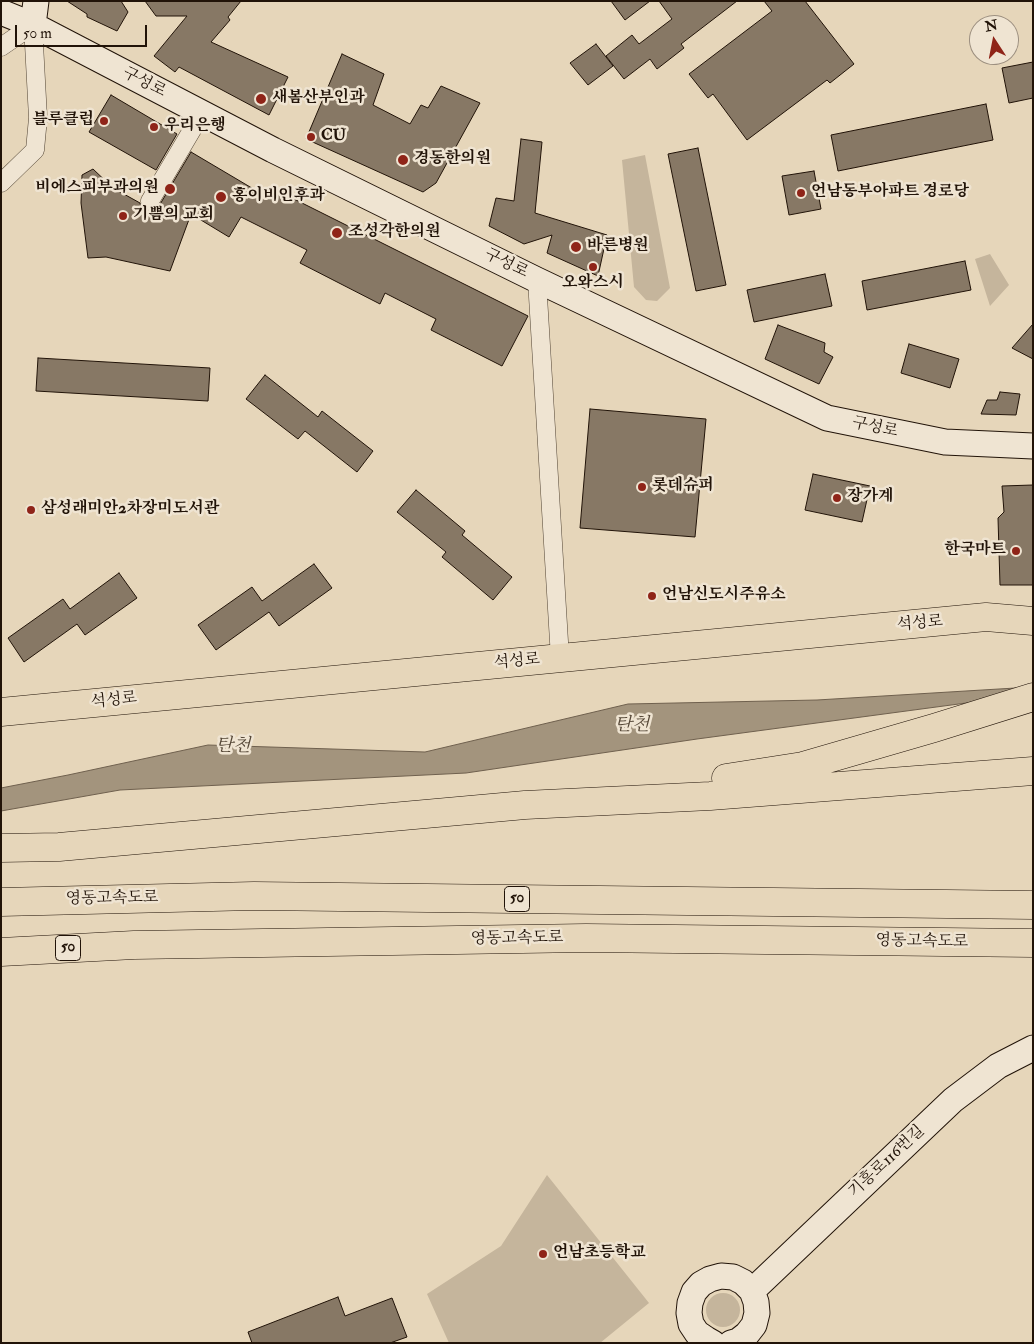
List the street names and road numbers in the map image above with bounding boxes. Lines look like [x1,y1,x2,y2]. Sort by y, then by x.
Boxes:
street label: 구성로 [119,64,169,102]
street label: 구성로 [481,245,531,283]
street label: 구성로 [850,414,900,442]
street label: 석성로 [896,612,944,636]
street label: 석성로 [493,650,541,674]
street label: 석성로 [90,689,138,713]
road number: 50 [504,886,530,912]
street label: 영동고속도로 [65,889,159,909]
street label: 영동고속도로 [470,929,564,949]
street label: 영동고속도로 [875,932,969,952]
road number: 50 [56,936,80,960]
street label: 기흥로116번길 [845,1122,929,1202]

